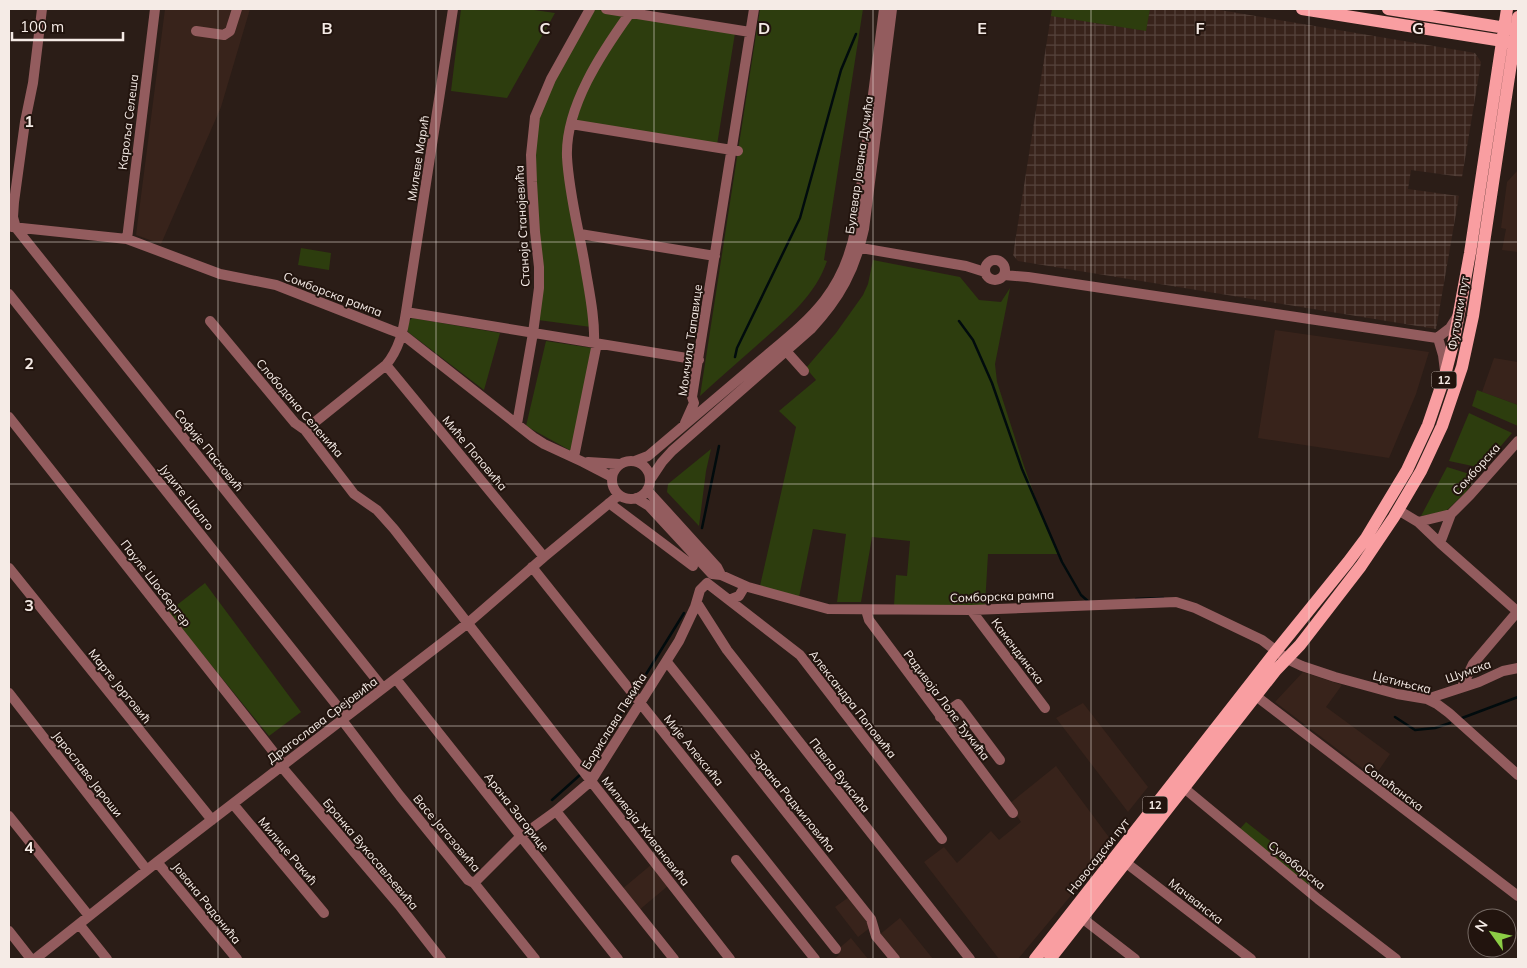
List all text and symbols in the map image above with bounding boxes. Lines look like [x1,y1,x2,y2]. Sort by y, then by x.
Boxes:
scale bar [12,10,124,42]
text: 100 m [20,17,64,36]
text: B [321,18,333,38]
text: C [540,18,551,38]
text: D [758,18,770,38]
text: E [977,18,987,38]
text: F [1195,18,1205,38]
text: G [1412,18,1424,38]
street label: Кароља Селеша [115,73,141,171]
street label: Булевар Јована Дучића [842,95,876,235]
text: 1 [24,111,34,131]
street label: Милеве Марић [404,114,432,202]
street label: Станоја Станојевића [511,165,533,287]
street label: Сомборска рампа [282,268,384,320]
street label: Футошки пут [1444,274,1472,351]
street label: Момчила Тапавице [675,283,705,397]
text: 2 [24,353,34,373]
street label: Слободана Селенића [253,356,347,460]
road number: 12 [1432,372,1456,388]
street label: Софије Пасковић [171,406,247,494]
street label: Миће Поповића [439,413,511,493]
street label: Сомборска [1449,440,1503,498]
street label: Јудите Шалго [157,461,217,533]
street label: Пауле Шосбергер [118,537,194,629]
street label: Сомборска рампа [949,587,1055,605]
text: 3 [24,595,34,615]
street label: Камендинска [988,615,1048,687]
street label: Марте Јорговић [85,646,155,726]
street label: Александра Поповића [806,647,900,761]
street label: Радивоја Лоле Ђукића [901,647,993,763]
street label: Шумска [1443,656,1493,686]
street label: Цетињска [1371,668,1433,696]
street label: Борислава Пекића [578,670,650,772]
street label: Драгослава Срејовића [264,674,380,766]
street label: Мије Алексића [661,712,727,788]
street label: Јарославе Јароши [50,728,126,820]
street label: Павла Вуисића [806,735,874,815]
street label: Зорана Радмиловића [747,747,839,855]
street label: Сопоћанска [1361,760,1427,814]
street label: Арона Загорице [481,769,553,855]
street label: Миливоја Живановића [599,773,693,889]
street label: Васе Јагазовића [410,791,484,875]
street label: Бранка Вукосављевића [320,795,422,913]
road number: 12 [1142,796,1168,814]
street label: Милице Ракић [255,814,321,888]
street label: Новосадски пут [1064,815,1133,897]
text: 4 [24,837,34,857]
street label: Сувоборска [1265,837,1329,893]
street label: Јована Радонића [170,859,244,947]
street label: Мачванска [1166,875,1226,927]
north arrow [1467,908,1517,958]
text: N [1471,917,1492,935]

